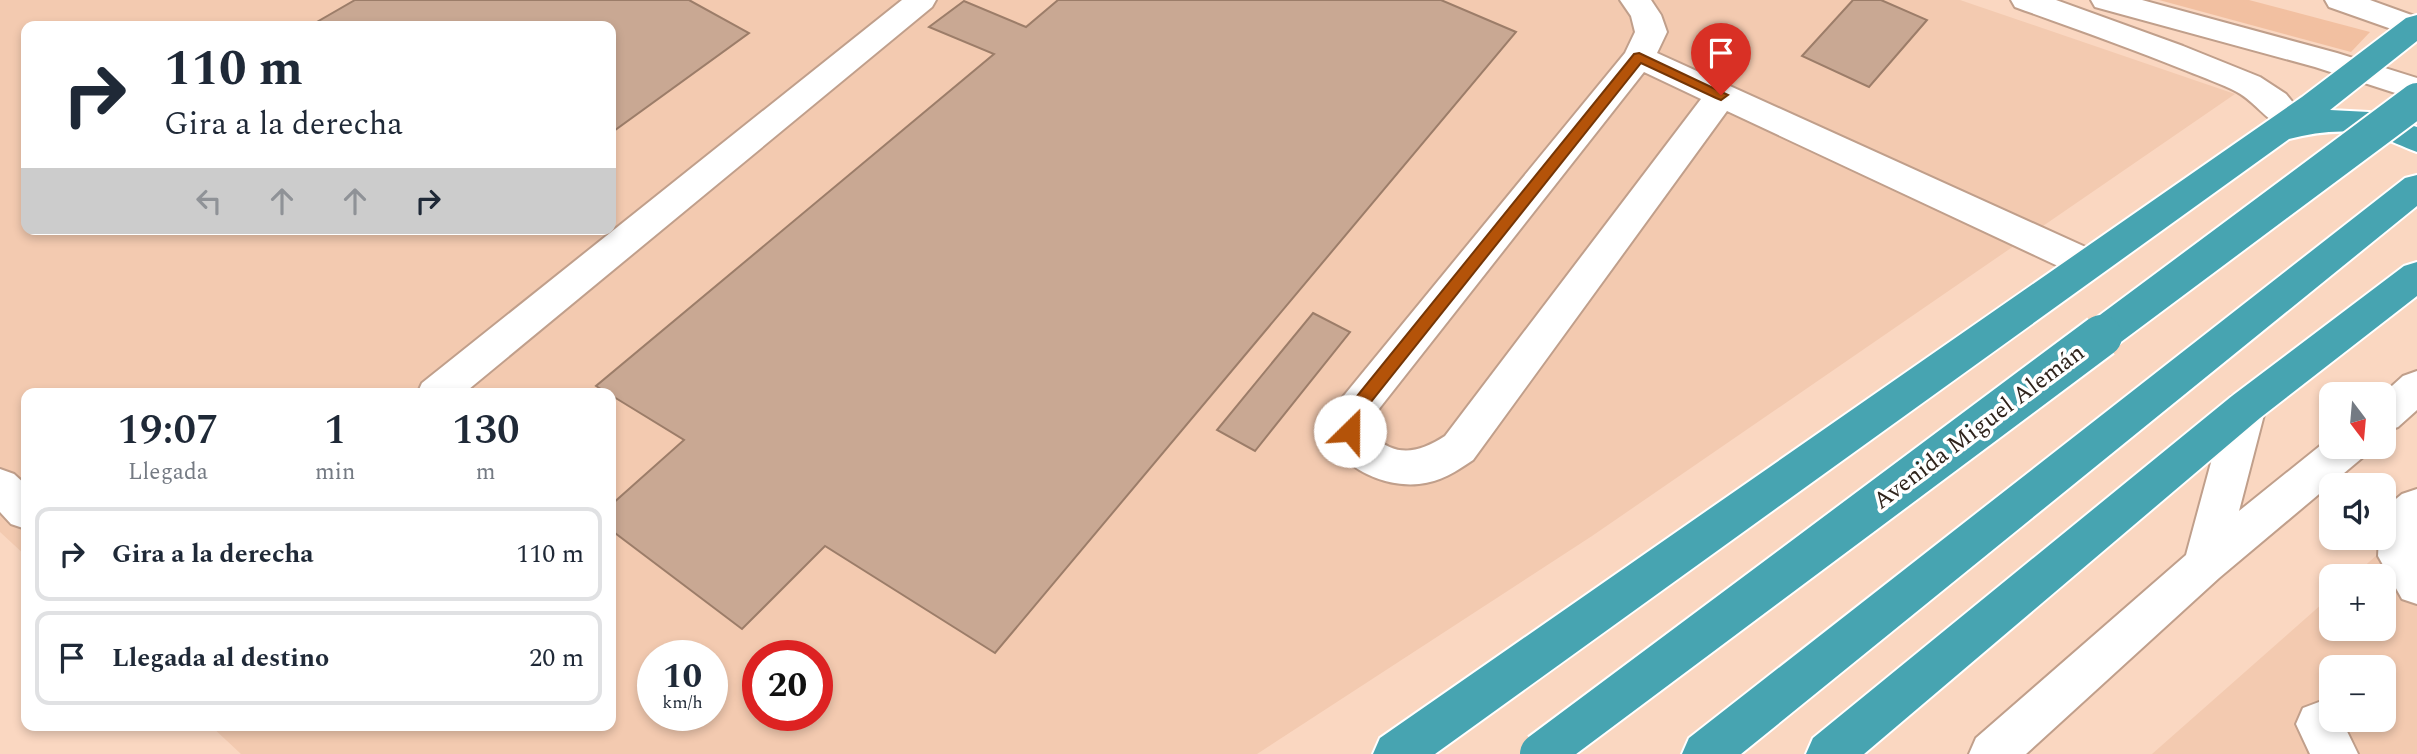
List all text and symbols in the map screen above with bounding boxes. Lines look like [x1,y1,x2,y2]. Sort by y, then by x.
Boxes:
pin [1691,23,1751,95]
text: 110 m [164,32,303,107]
icon: arrive [1702,34,1740,72]
icon: right [49,49,140,140]
text: Gira a la derecha [164,100,403,149]
icon: left [190,182,228,220]
icon: ahead [263,182,301,220]
icon: ahead [336,182,374,220]
icon: right [409,182,447,220]
street label: Avenida Miguel Alemán [1865,335,2093,519]
north arrow [2319,382,2396,458]
map controls [2319,382,2396,732]
position arrow [1313,394,1387,468]
text: 19:07 [118,399,219,462]
text: 1 [324,399,346,462]
text: 130 [452,399,519,462]
text: Llegada [128,455,208,490]
text: min [315,455,355,490]
text: m [476,455,496,490]
button: sound [2319,473,2396,550]
text: Gira a la derecha [112,534,314,574]
text: 110 m [516,534,584,574]
icon: right [53,535,91,573]
button: + [2319,564,2396,641]
text: Llegada al destino [112,638,329,678]
text: 20 m [529,638,584,678]
icon: arrive [53,639,91,677]
speed limit sign: 20 [742,640,833,731]
text: 10 [663,650,702,703]
button: − [2319,655,2396,732]
text: km/h [662,689,703,716]

